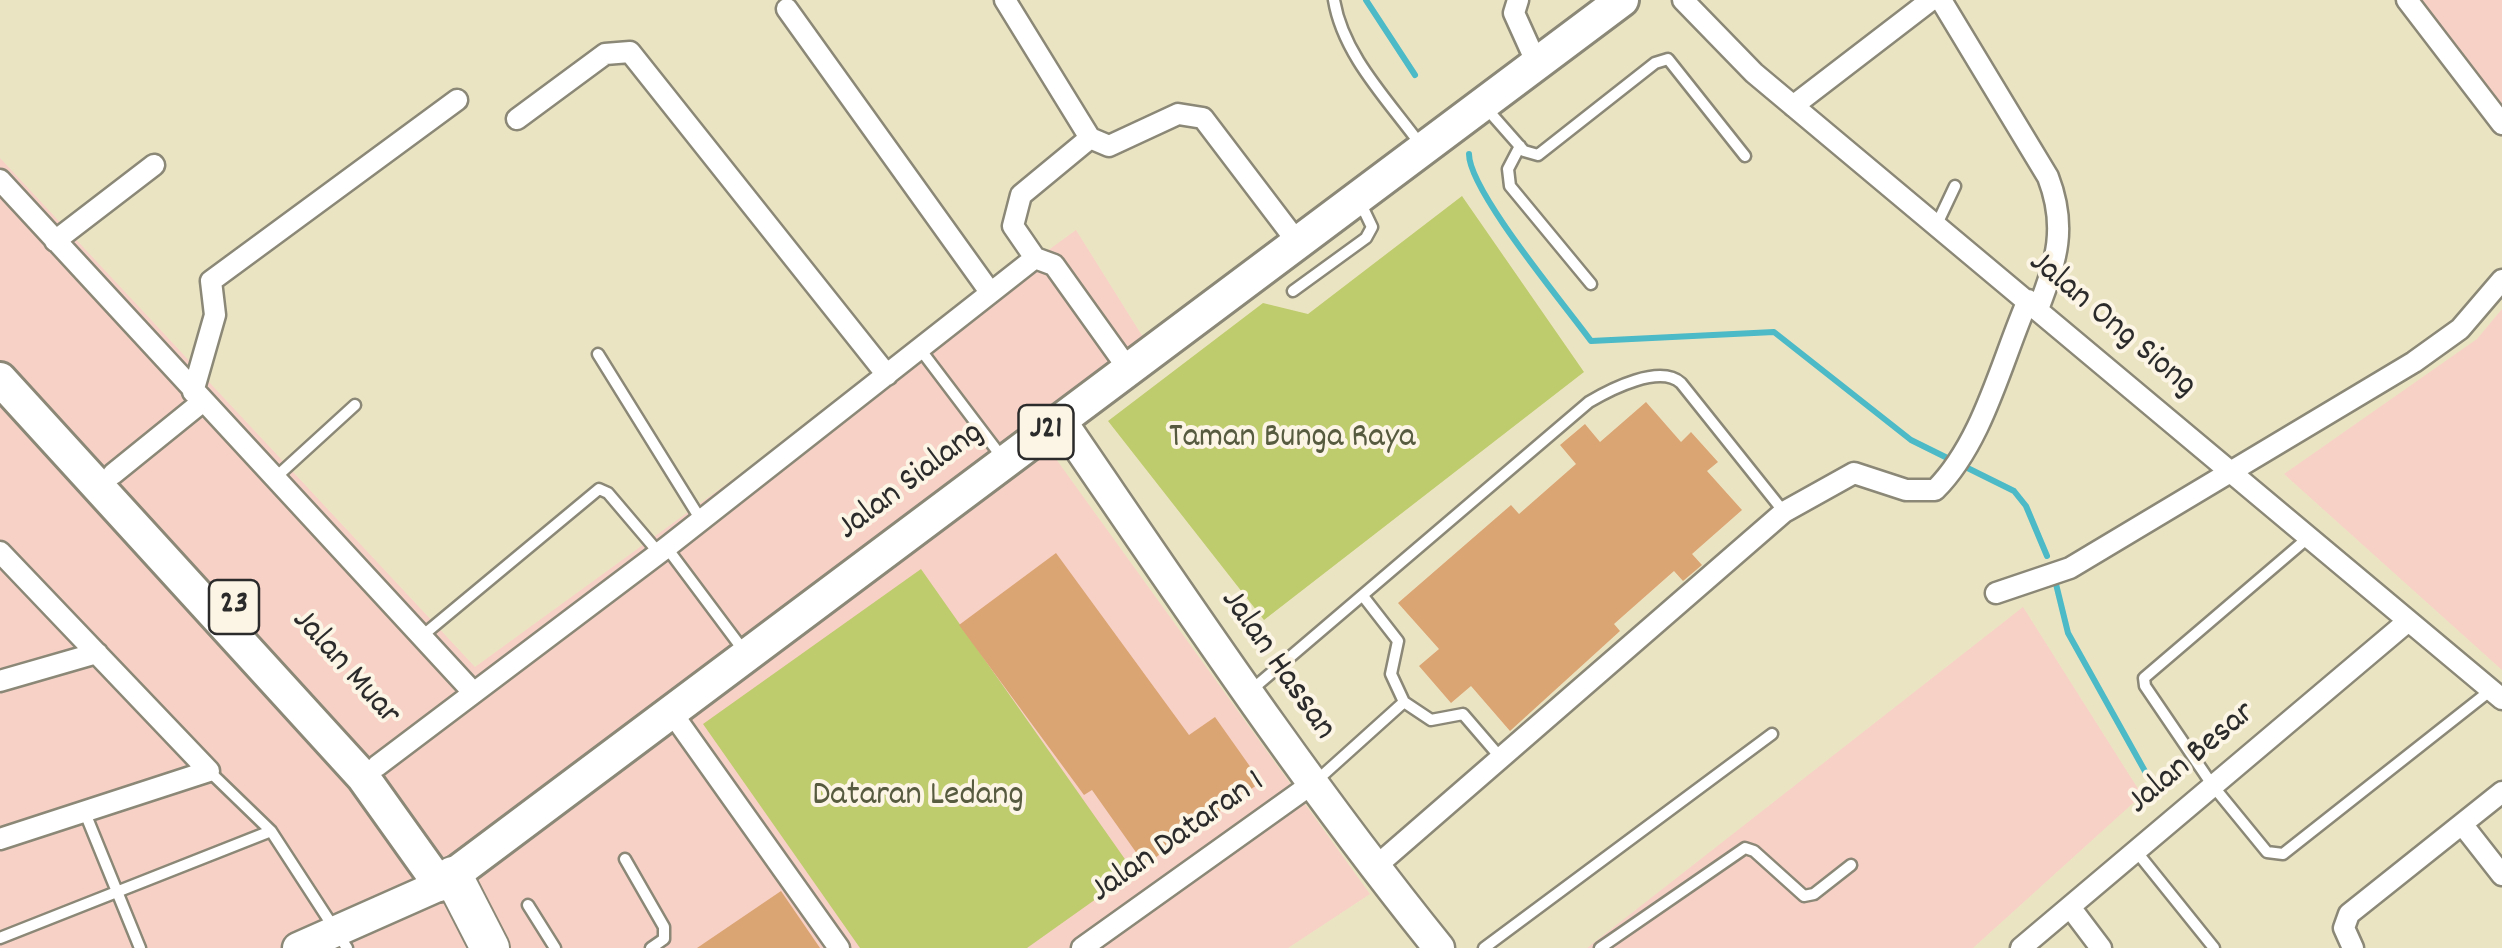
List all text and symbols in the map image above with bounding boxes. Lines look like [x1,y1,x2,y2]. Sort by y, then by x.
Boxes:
street label: Jalan Ong Siong [2018,244,2204,408]
road number: J21 [1018,405,1074,459]
street label: Jalan Sialang [830,414,994,552]
park label: Taman Bunga Raya [1169,419,1415,461]
road number: 23 [209,580,259,634]
street label: Jalan Hassan [1209,582,1343,750]
street label: Jalan Muar [281,602,407,736]
street label: Jalan Besar [2120,694,2266,826]
street label: Jalan Dataran 1 [1084,764,1274,914]
park label: Dataran Ledang [812,777,1024,819]

